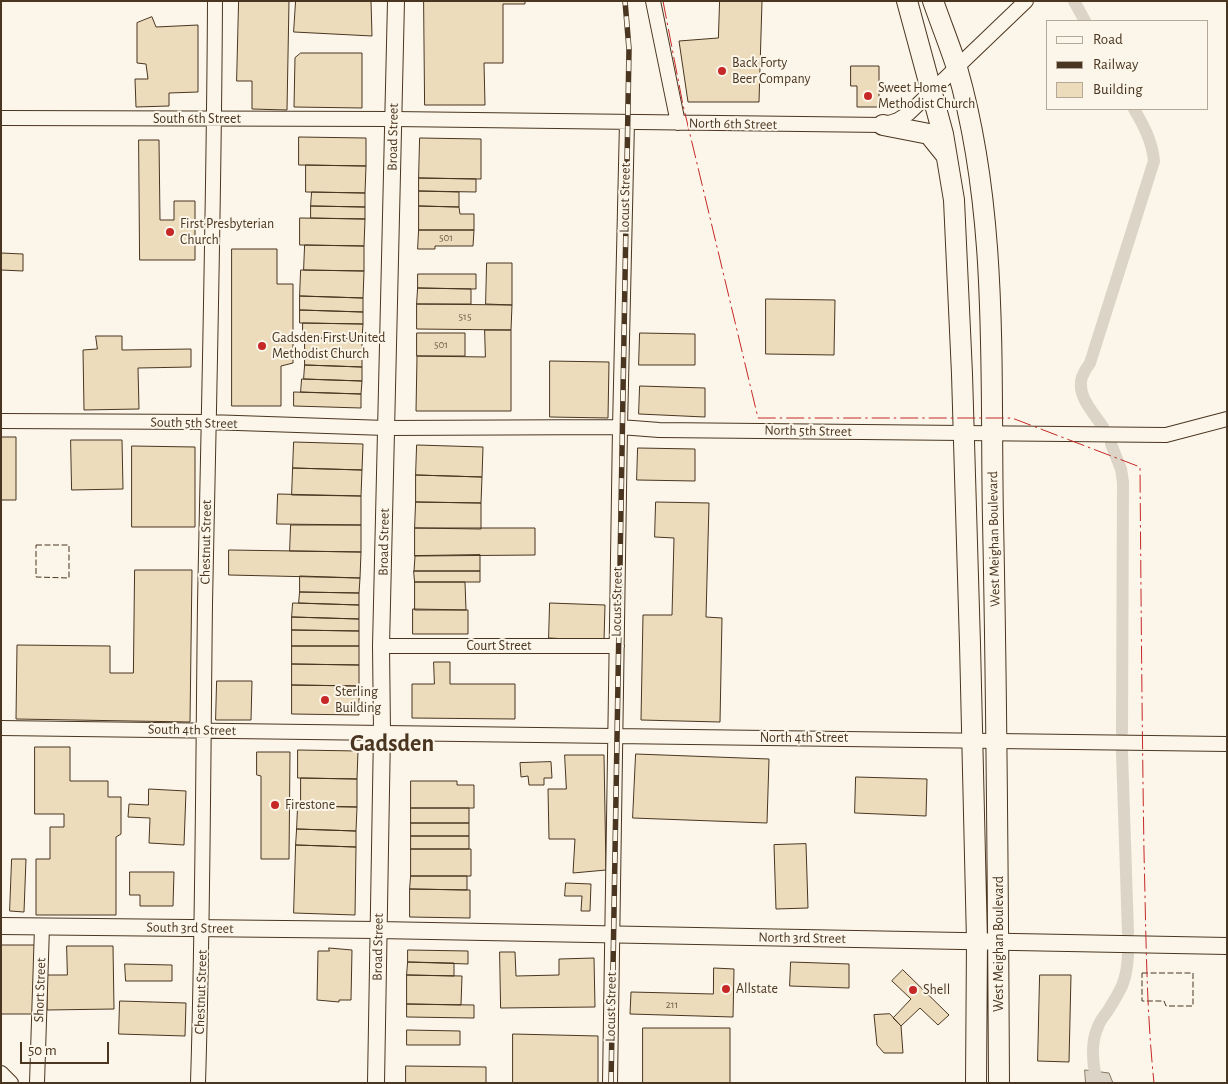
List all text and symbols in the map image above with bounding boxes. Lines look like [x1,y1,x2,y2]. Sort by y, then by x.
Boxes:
legend [1046,20,1208,110]
text: Road [1093,32,1123,47]
place label: Back Forty Beer Company [732,55,810,88]
text: Railway [1093,57,1138,72]
marker: Back Forty Beer Company [716,65,728,77]
place label: Sweet Home Methodist Church [878,80,975,112]
text: Building [1093,82,1143,97]
marker: Sweet Home Methodist Church [862,90,874,102]
street label: Broad Street [384,103,402,171]
street label: South 6th Street [153,111,241,127]
street label: North 6th Street [689,115,777,133]
street label: Locust Street [616,163,634,233]
place label: First Presbyterian Church [180,216,274,248]
marker: First Presbyterian Church [164,226,176,238]
house number: 501 [439,231,453,245]
house number: 515 [459,310,471,324]
place label: Gadsden First United Methodist Church [272,330,385,362]
house number: 501 [434,338,448,352]
marker: Gadsden First United Methodist Church [256,340,268,352]
street label: South 5th Street [150,414,238,432]
street label: North 5th Street [764,422,852,440]
street label: West Meighan Boulevard [984,471,1004,607]
street label: Chestnut Street [197,499,215,585]
street label: Broad Street [375,508,393,576]
street label: Locust Street [608,567,626,637]
street label: Court Street [466,638,532,654]
place label: Sterling Building [335,684,381,716]
marker: Sterling Building [319,694,331,706]
street label: South 4th Street [148,721,236,739]
district label: Gadsden [350,730,434,758]
street label: North 4th Street [760,730,848,746]
place label: Firestone [285,797,335,813]
marker: Firestone [269,799,281,811]
street label: West Meighan Boulevard [991,876,1007,1012]
street label: Broad Street [369,913,387,981]
street label: South 3rd Street [146,919,234,937]
street label: North 3rd Street [758,929,846,947]
street label: Chestnut Street [191,949,211,1035]
street label: Short Street [30,957,50,1023]
street label: Locust Street [602,972,620,1042]
place label: Allstate [736,981,778,997]
place label: Shell [923,982,950,998]
marker: Allstate [720,983,732,995]
marker: Shell [907,984,919,996]
house number: 211 [666,998,678,1012]
scale bar [22,1032,111,1064]
text: 50 m [28,1043,57,1058]

